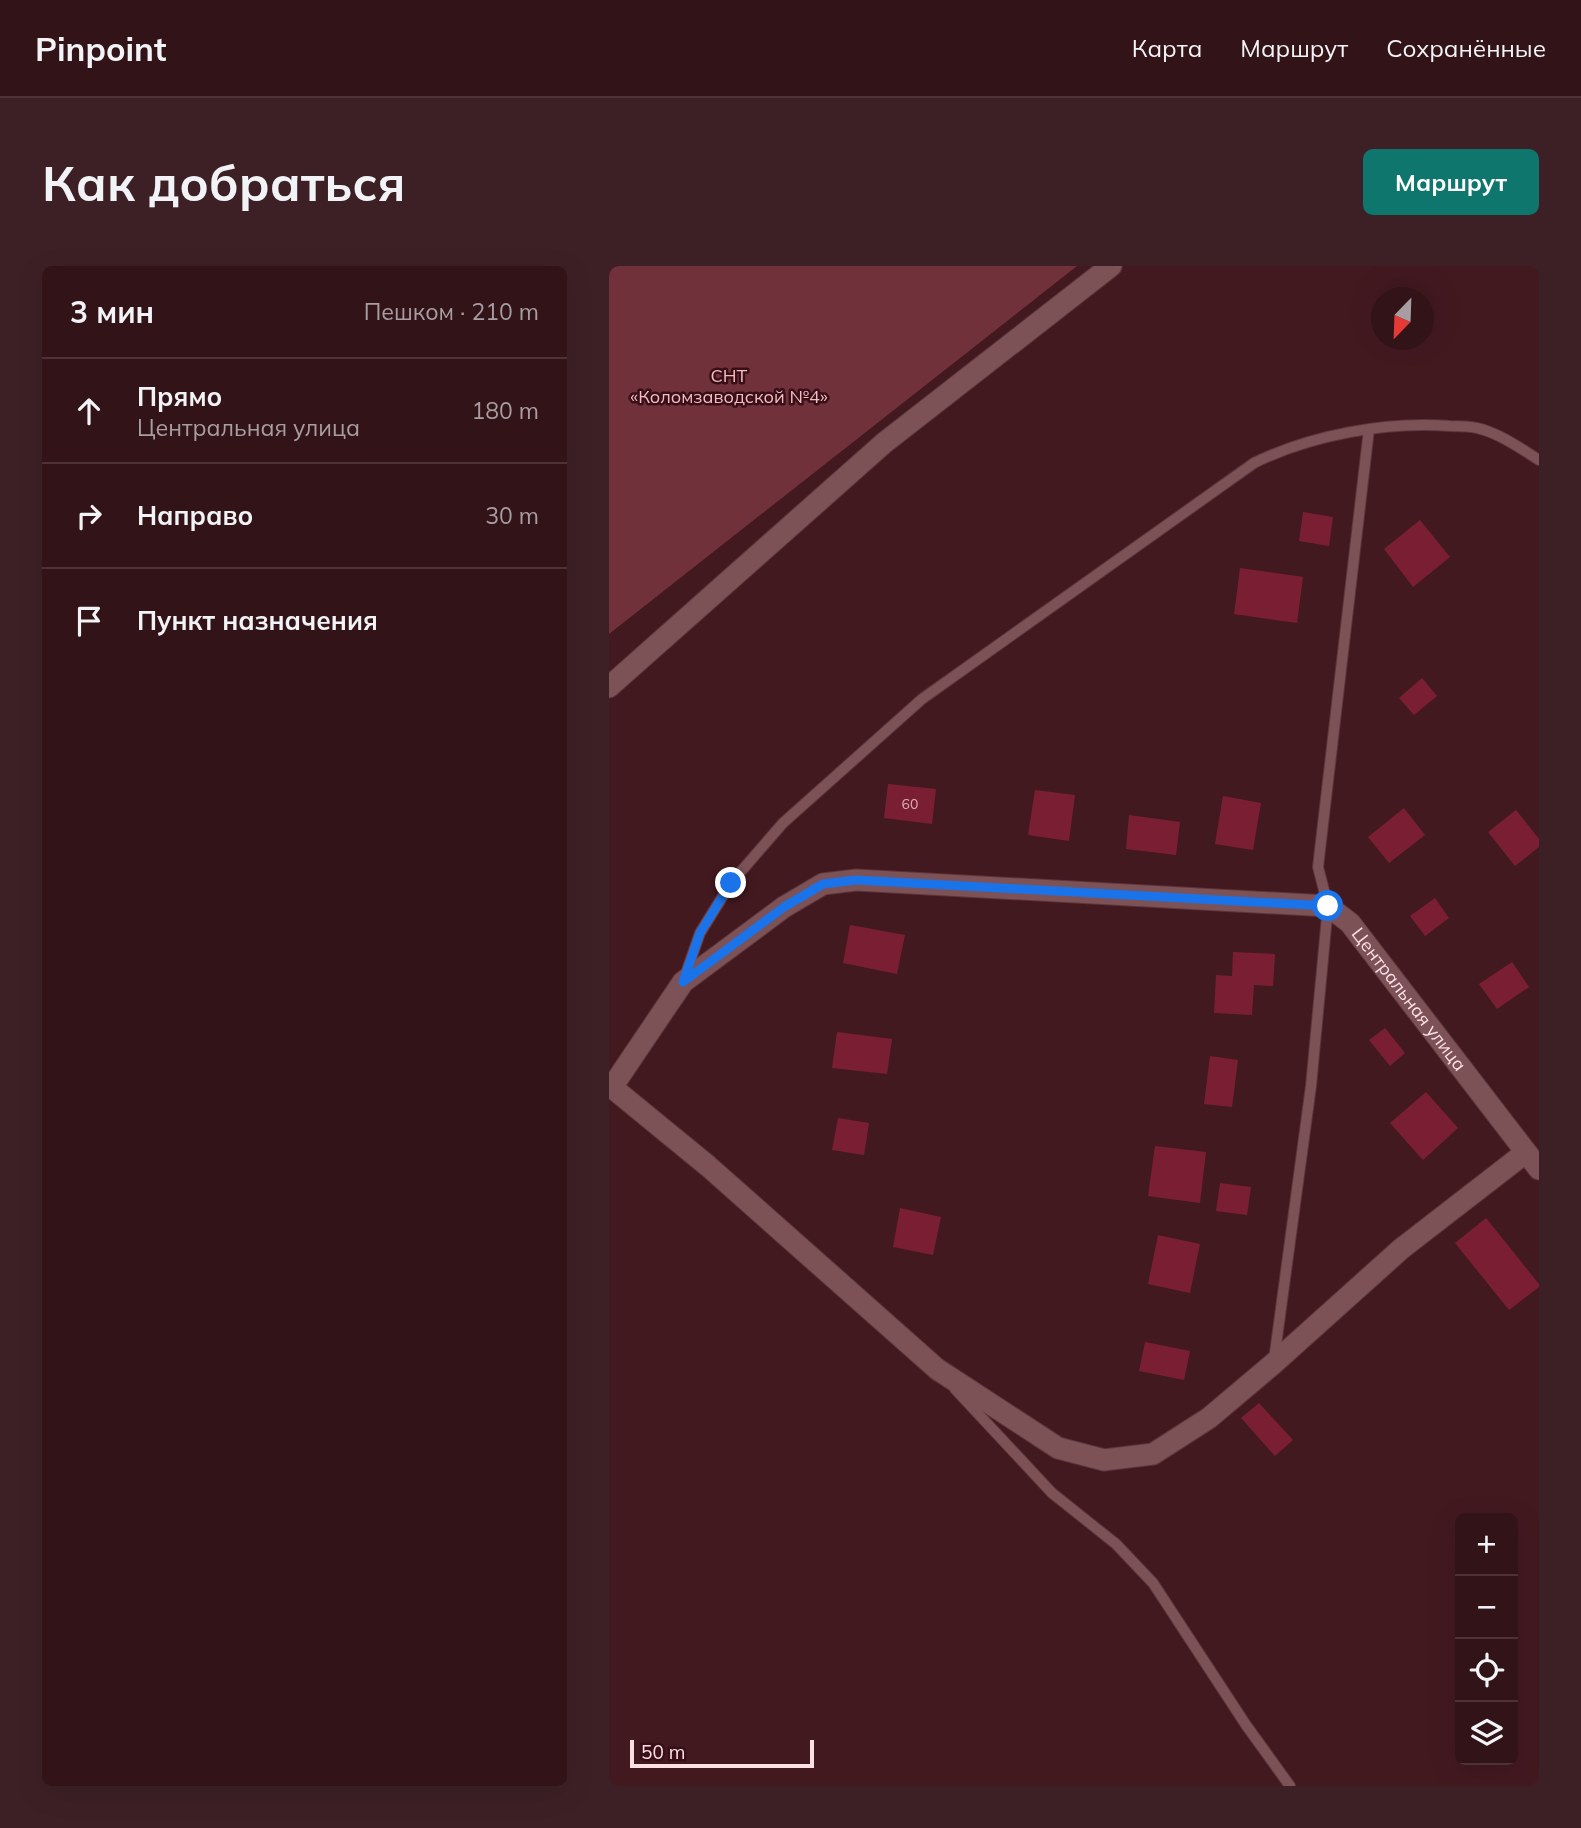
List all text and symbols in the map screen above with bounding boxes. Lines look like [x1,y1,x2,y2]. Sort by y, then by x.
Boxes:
text: Pinpoint [35,28,167,69]
text: Карта [1132,33,1202,63]
text: Маршрут [1240,33,1348,63]
text: Сохранённые [1386,33,1546,63]
button: Маршрут [1363,149,1539,215]
text: Как добраться [42,152,405,213]
north arrow [1371,287,1434,350]
text: 3 мин [70,293,154,331]
text: Пешком · 210 m [364,297,539,326]
park label: СНТ «Коломзаводской №4» [630,364,828,408]
text: Прямо [137,380,222,413]
icon: ahead [70,392,108,430]
text: 180 m [471,396,539,425]
text: Центральная улица [137,413,360,442]
icon: right [70,497,108,535]
text: Направо [137,499,253,532]
text: 30 m [485,501,539,530]
icon: arrive [70,602,108,640]
text: Пункт назначения [137,604,378,637]
house number: 60 [902,795,918,813]
route end [715,867,746,898]
route start [1312,890,1343,921]
street label: Центральная улица [1347,923,1471,1075]
map controls [1455,1513,1518,1765]
button: + [1455,1513,1518,1576]
button: − [1455,1576,1518,1639]
button: locate [1455,1639,1518,1702]
button: layers [1455,1702,1518,1765]
scale bar [630,1737,814,1769]
text: 50 m [641,1740,685,1764]

